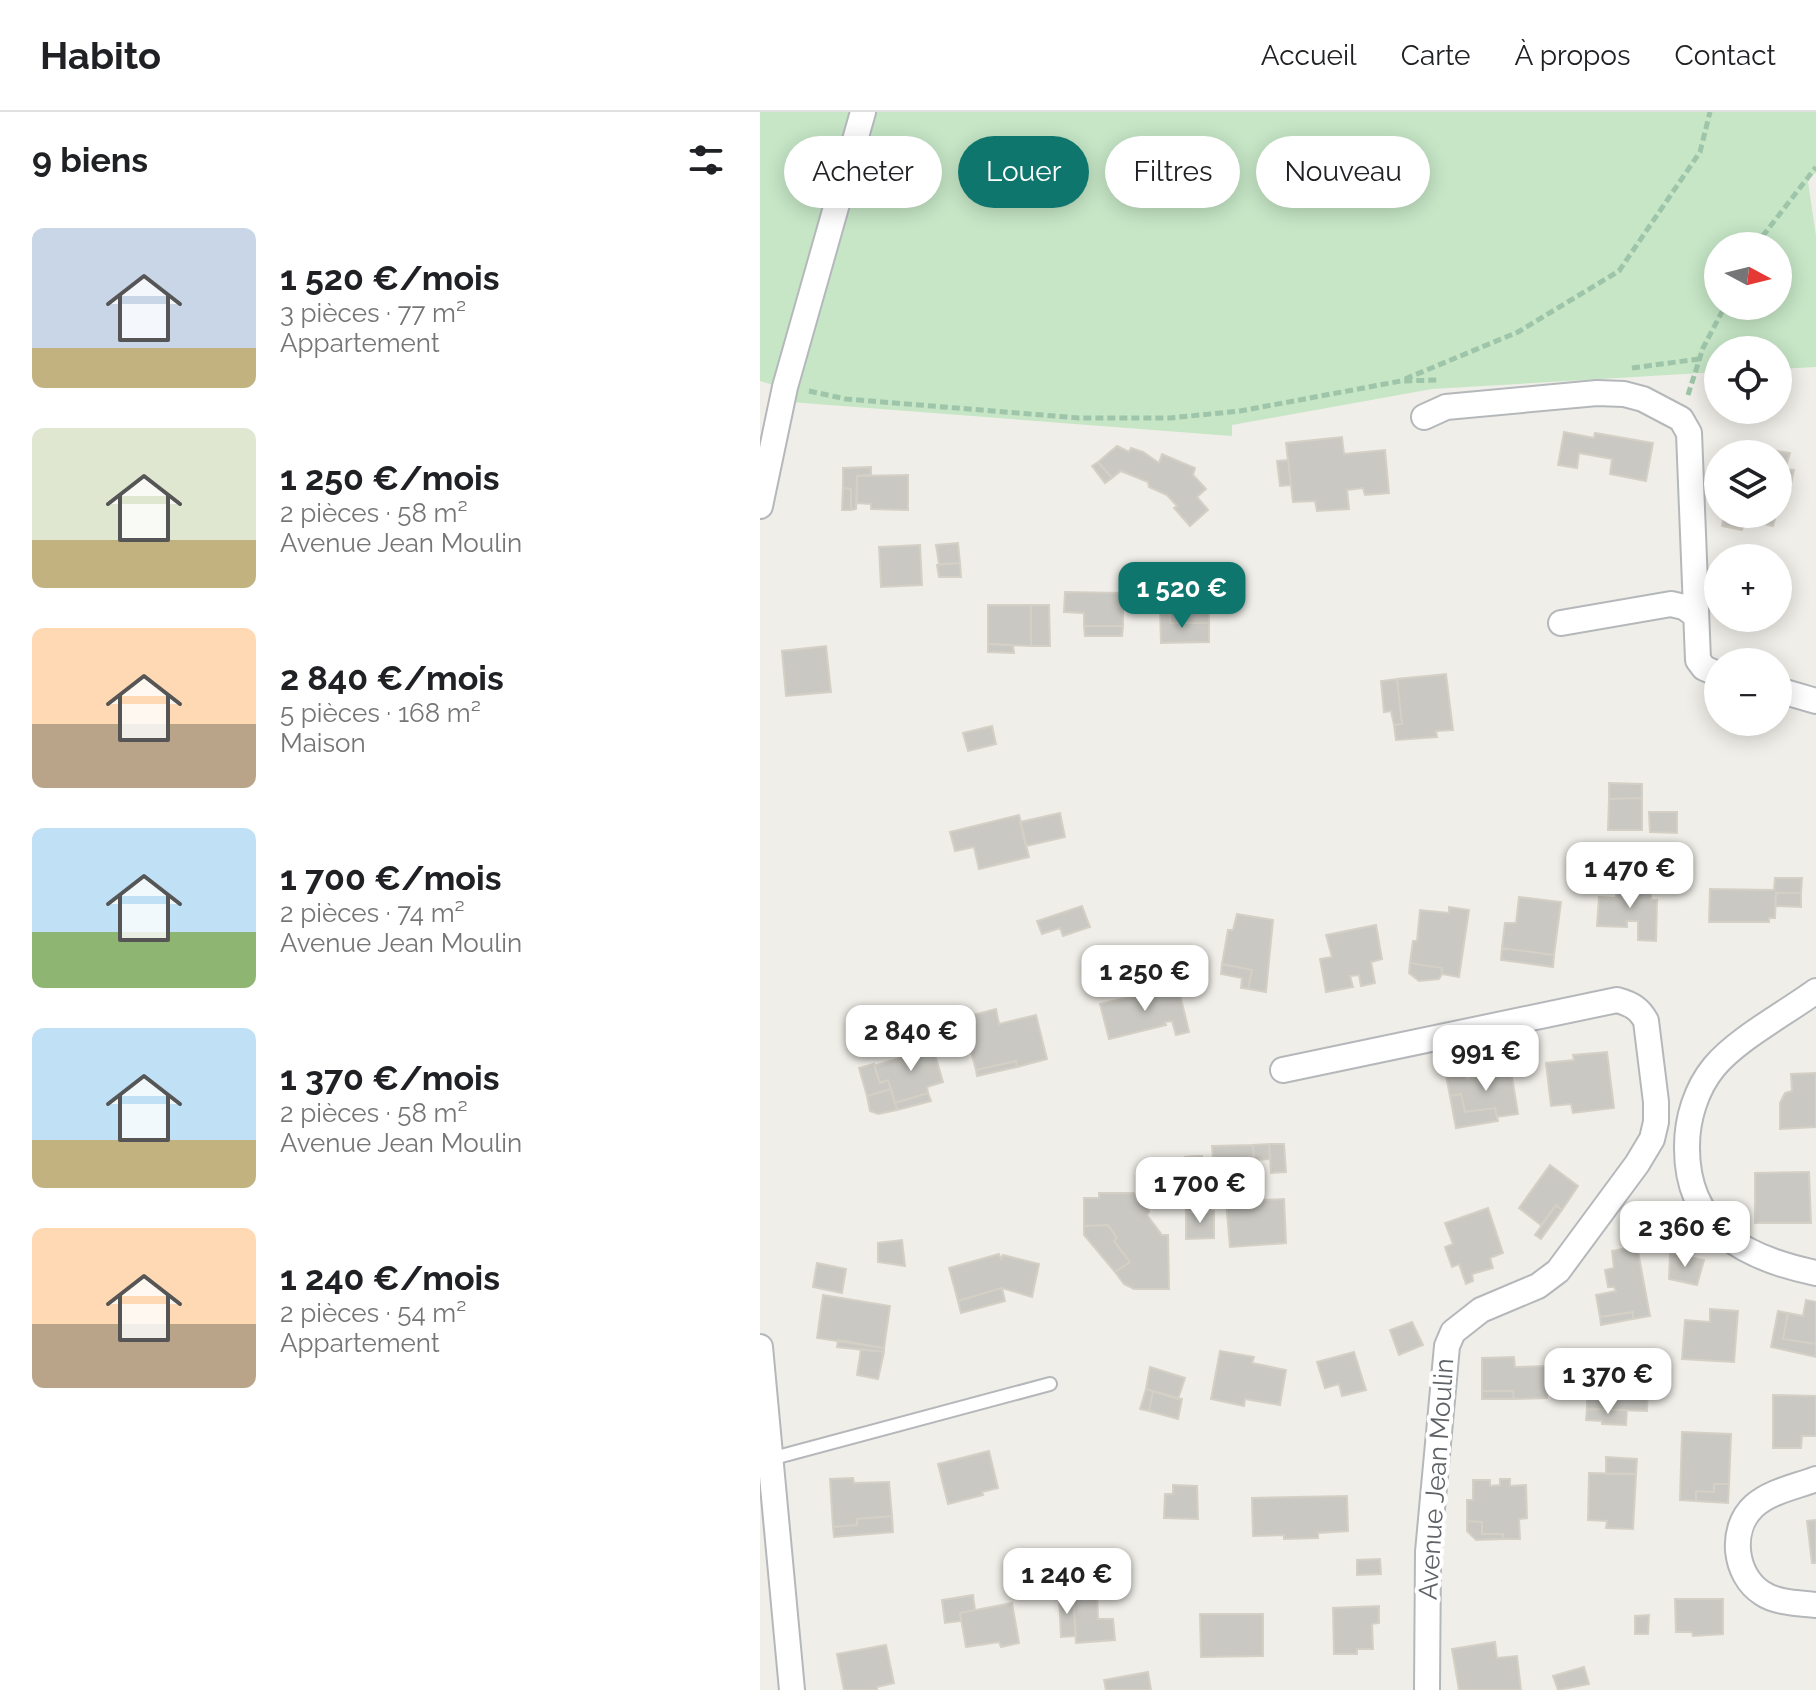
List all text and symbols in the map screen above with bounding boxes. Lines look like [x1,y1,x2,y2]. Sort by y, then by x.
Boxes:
text: Habito [40,33,161,78]
text: Accueil [1261,39,1357,72]
text: Carte [1401,39,1471,72]
text: À propos [1515,39,1631,72]
text: Contact [1675,39,1776,72]
chip: Acheter [784,136,942,208]
chip: Louer [958,136,1089,208]
chip: Filtres [1105,136,1240,208]
chip: Nouveau [1256,136,1430,208]
icon: filters [684,138,728,182]
text: 9 biens [32,140,148,180]
north arrow [1704,232,1792,320]
map controls [1704,232,1792,736]
text: 1 520 €/mois [280,258,500,298]
icon: home [96,260,192,356]
text: 3 pièces · 77 m² [280,298,466,328]
text: Appartement [280,328,440,358]
button: locate [1704,336,1792,424]
button: layers [1704,440,1792,528]
text: 1 250 €/mois [280,458,500,498]
icon: home [96,460,192,556]
text: 2 pièces · 58 m² [280,498,468,528]
text: Avenue Jean Moulin [280,528,522,558]
button: + [1704,544,1792,632]
pin: 1 520 € [1108,562,1256,630]
text: 1 520 € [1136,573,1228,603]
button: − [1704,648,1792,736]
text: 2 840 €/mois [280,658,504,698]
icon: home [96,660,192,756]
text: 5 pièces · 168 m² [280,698,481,728]
text: Maison [280,728,366,758]
pin: 1 470 € [1556,842,1704,910]
text: 1 470 € [1584,853,1676,883]
text: 1 700 €/mois [280,858,501,898]
icon: home [96,860,192,956]
text: 2 pièces · 74 m² [280,898,465,928]
text: Avenue Jean Moulin [280,928,522,958]
pin: 1 250 € [1071,945,1219,1013]
text: 1 250 € [1099,956,1191,986]
pin: 2 840 € [837,1005,985,1073]
text: 2 840 € [864,1016,958,1046]
pin: 991 € [1430,1025,1542,1093]
text: 991 € [1451,1036,1521,1066]
text: 1 370 €/mois [280,1058,500,1098]
icon: home [96,1060,192,1156]
text: 2 pièces · 58 m² [280,1098,468,1128]
text: Avenue Jean Moulin [280,1128,522,1158]
pin: 1 700 € [1126,1157,1274,1225]
text: 1 700 € [1154,1168,1246,1198]
pin: 2 360 € [1611,1201,1759,1269]
text: 2 360 € [1638,1212,1732,1242]
text: 1 240 €/mois [280,1258,500,1298]
icon: home [96,1260,192,1356]
text: 2 pièces · 54 m² [280,1298,466,1328]
text: Appartement [280,1328,440,1358]
pin: 1 370 € [1534,1348,1682,1416]
street label: Avenue Jean Moulin [1413,1357,1459,1601]
text: 1 370 € [1562,1359,1654,1389]
pin: 1 240 € [993,1548,1141,1616]
text: 1 240 € [1021,1559,1113,1589]

